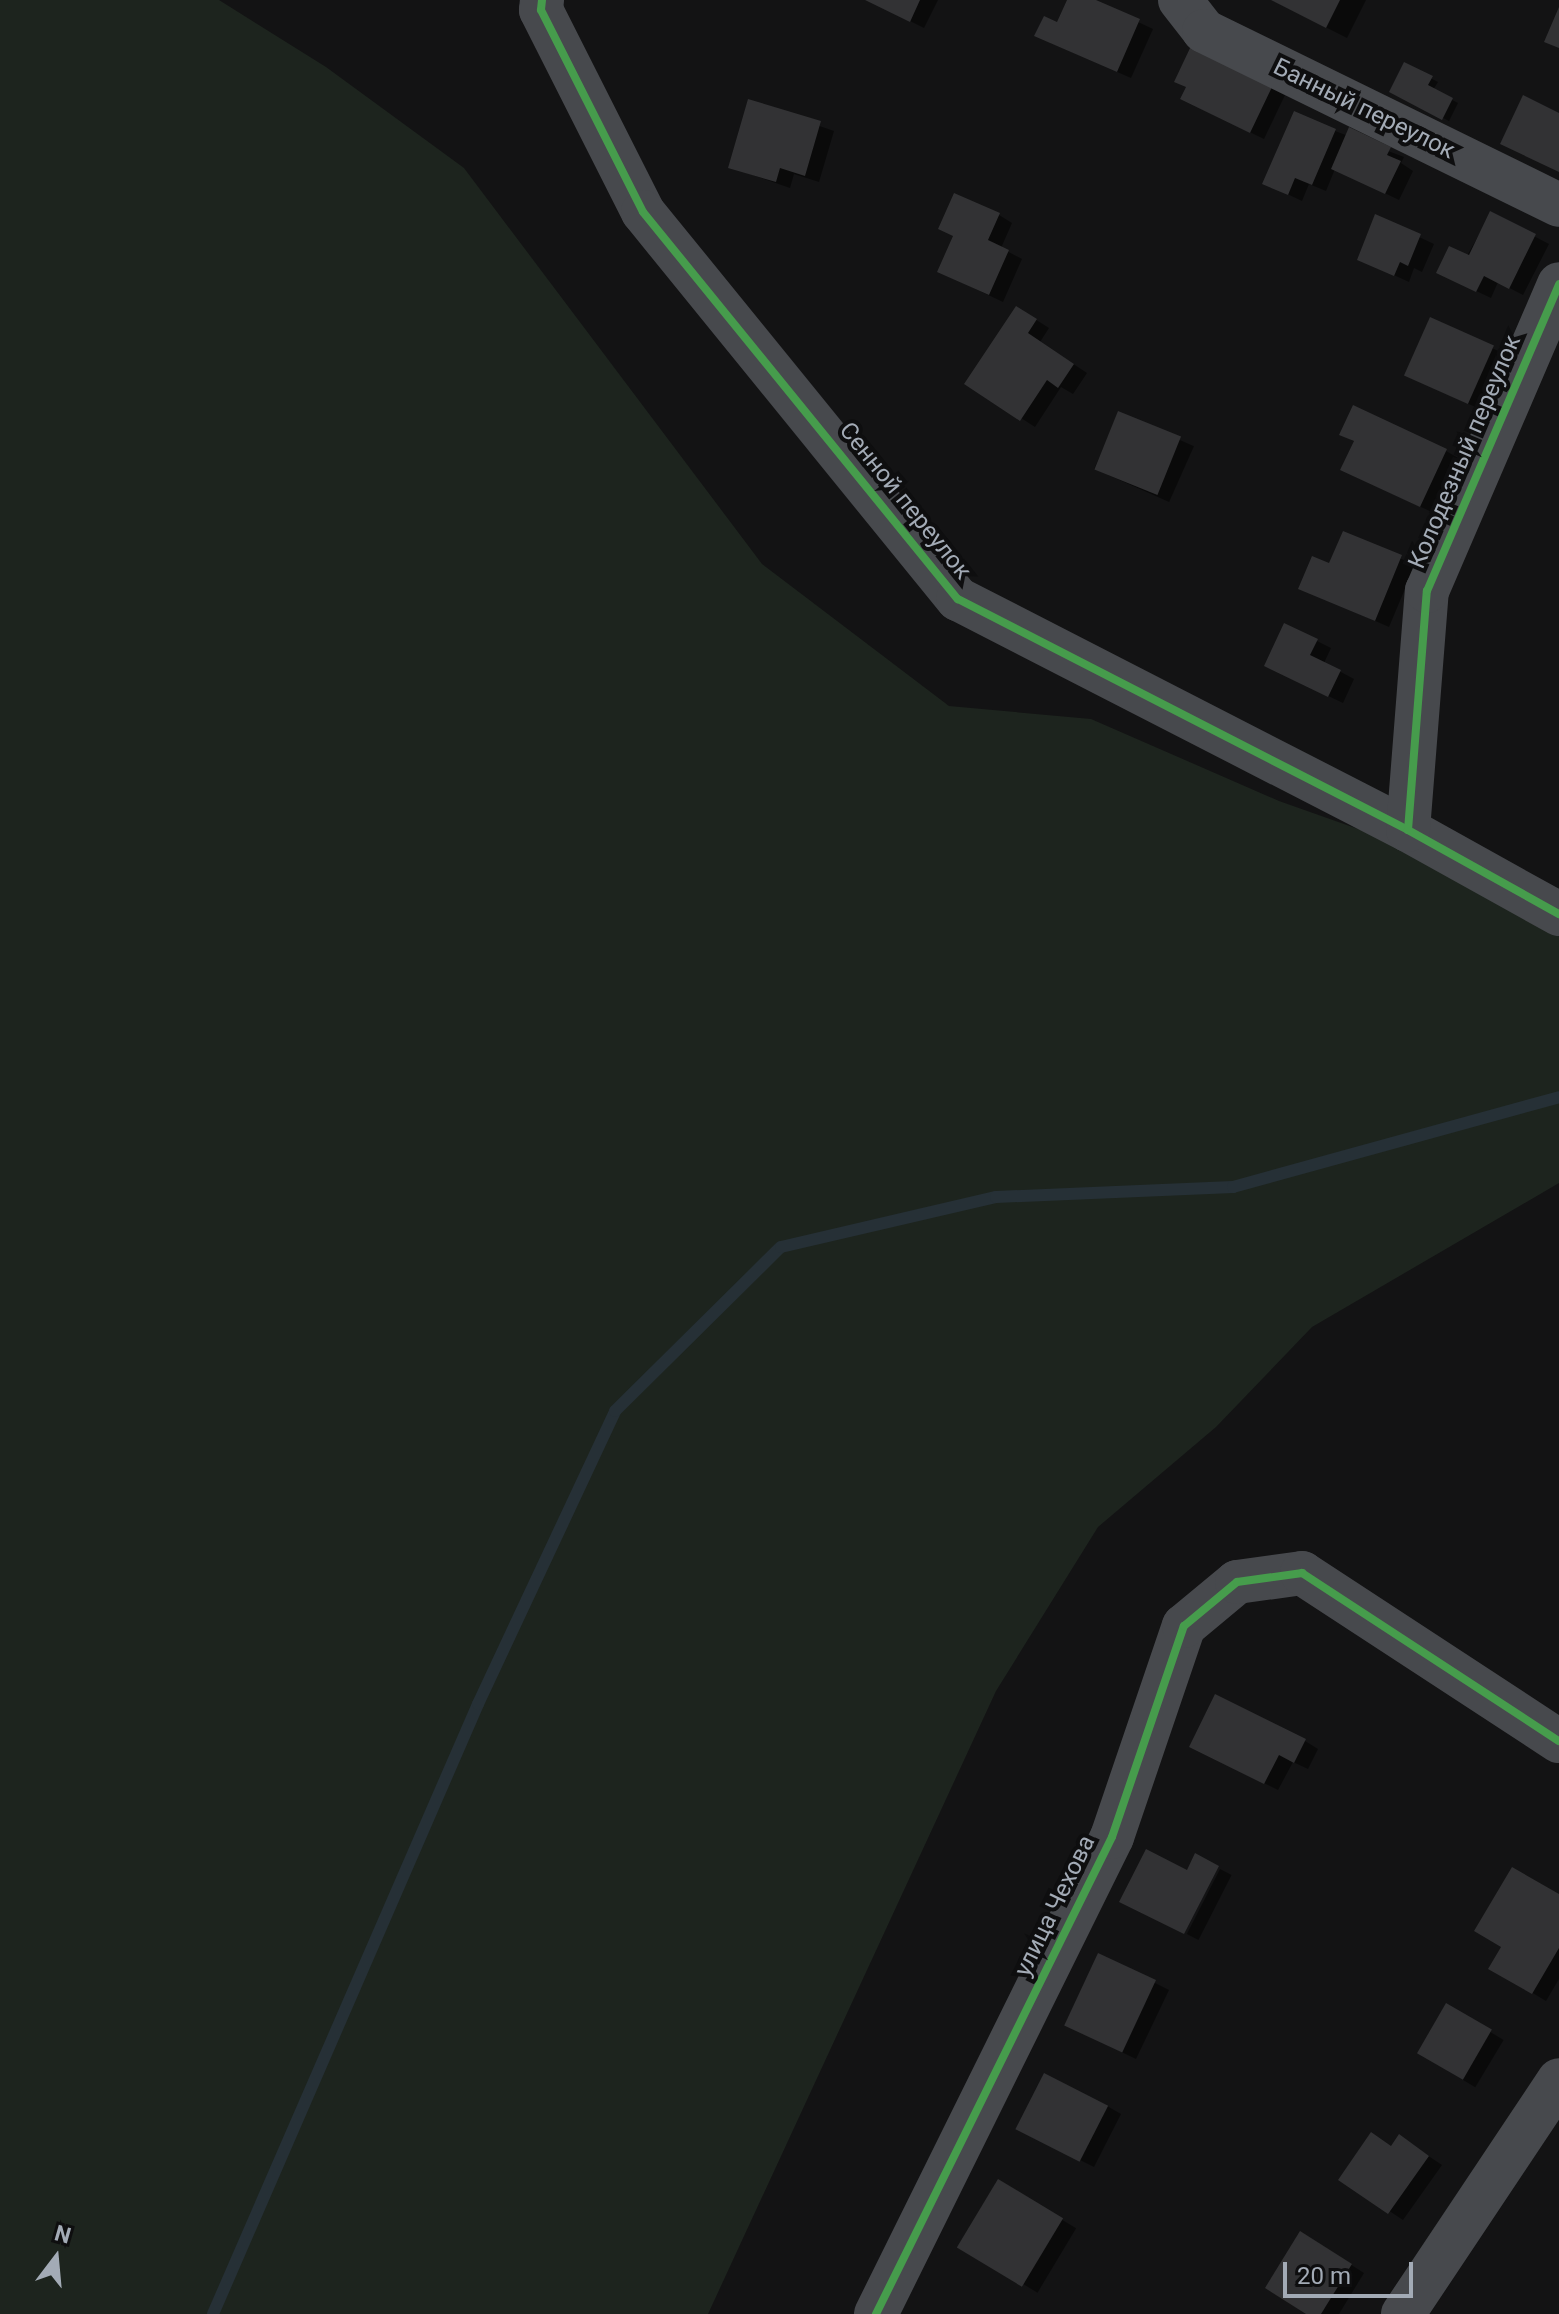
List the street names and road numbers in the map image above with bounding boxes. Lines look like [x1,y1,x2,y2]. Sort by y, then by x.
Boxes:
street label: Банный переулок [1269,53,1459,165]
street label: Колодезный переулок [1403,331,1527,573]
street label: Сенной переулок [833,417,977,585]
street label: улица Чехова [1008,1831,1102,1981]

